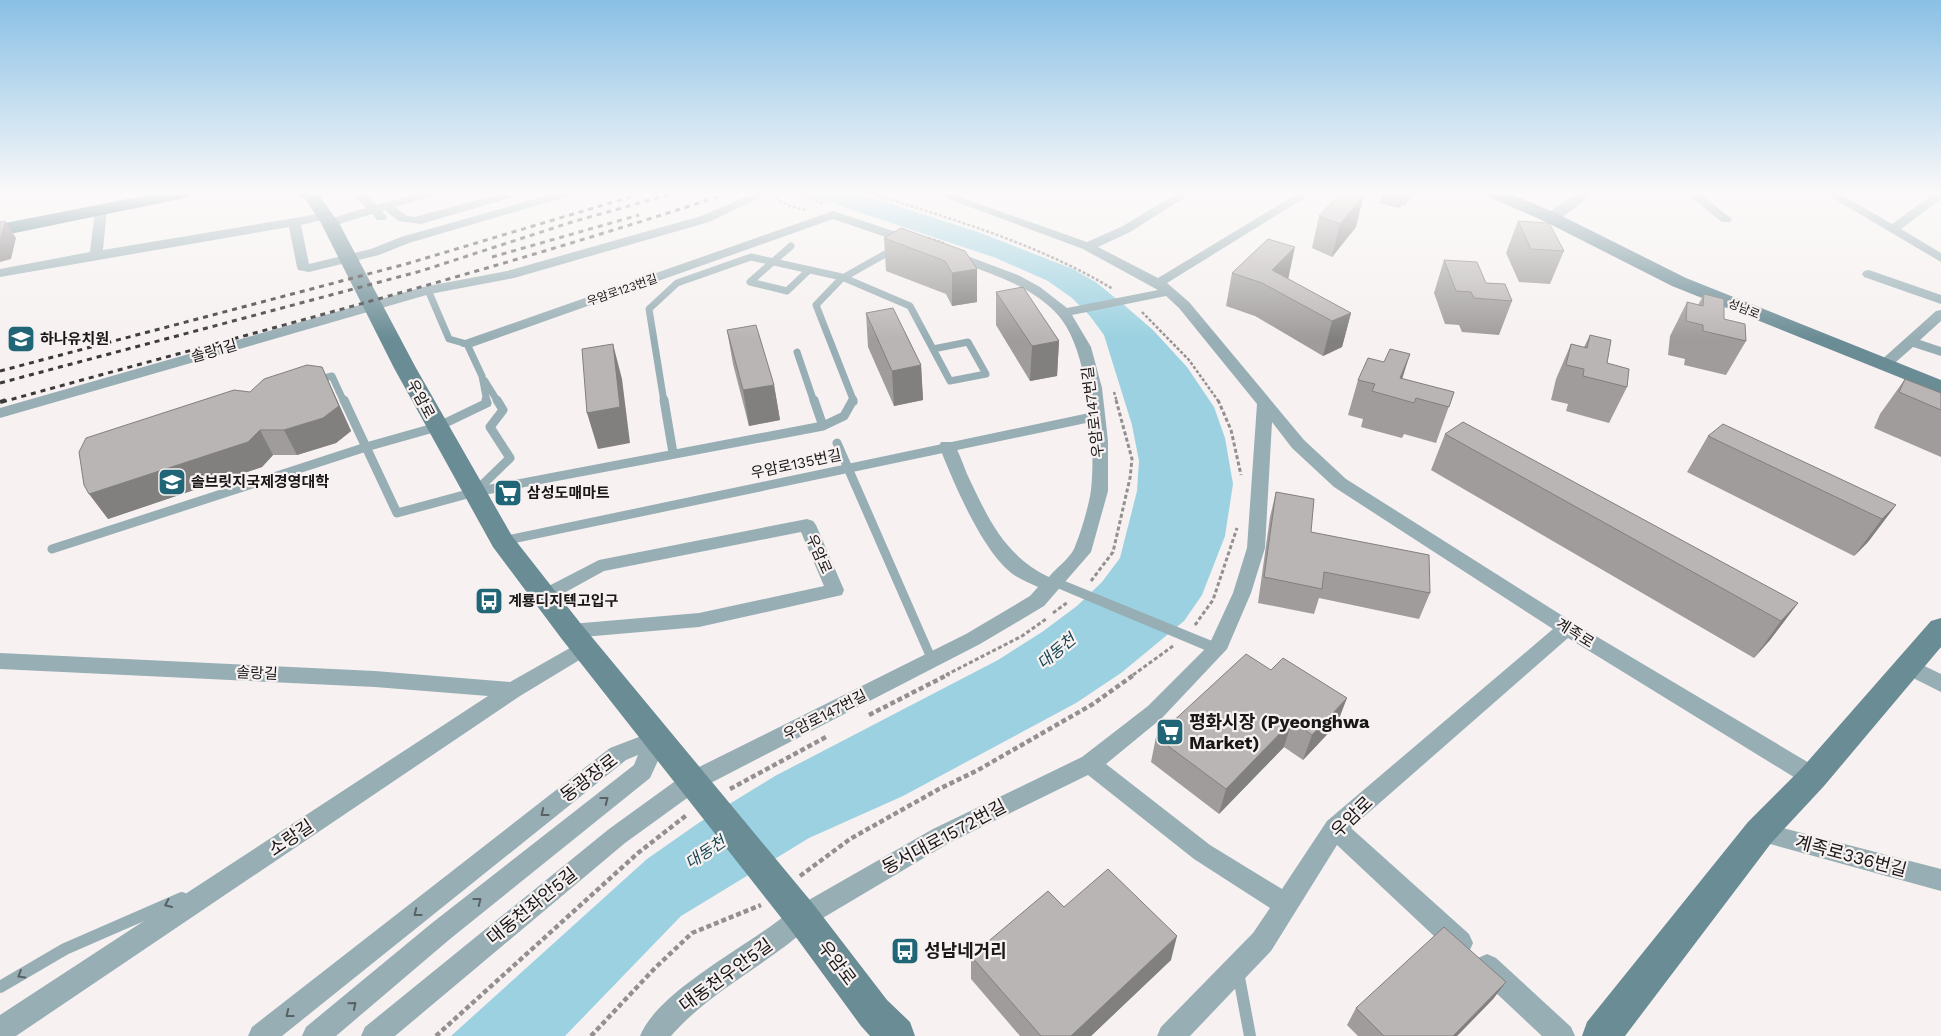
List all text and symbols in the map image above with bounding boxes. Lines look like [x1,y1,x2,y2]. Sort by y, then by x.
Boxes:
street label: 우암로123번길 [585,271,659,309]
street label: 성남로 [1726,296,1762,322]
school or university icon: 하나유치원 [6,324,36,354]
place label: 하나유치원 [40,330,109,348]
street label: 솔랑1길 [189,336,239,366]
street label: 우암로147번길 [1078,365,1108,459]
street label: 우암로 [403,376,439,422]
street label: 우암로135번길 [749,446,843,482]
school or university icon: 솔브릿지국제경영대학 [157,467,187,497]
place label: 솔브릿지국제경영대학 [191,473,329,491]
supermarket icon: 삼성도매마트 [493,478,523,508]
place label: 삼성도매마트 [527,484,610,502]
street label: 우암로 [802,531,836,577]
bus stop icon: 계룡디지텍고입구 [474,586,504,616]
place label: 계룡디지텍고입구 [508,592,619,610]
street label: 계족로 [1553,614,1597,652]
water label: 대동천 [1033,628,1081,673]
street label: 솔랑길 [236,663,278,683]
street label: 우암로147번길 [780,686,870,744]
place label: 평화시장 (Pyeonghwa Market) [1189,711,1370,753]
supermarket icon: 평화시장 (Pyeonghwa Market) [1155,717,1185,747]
street label: 동광장로 [556,749,621,806]
street label: 우암로 [1326,792,1377,841]
street label: 동서대로1572번길 [878,795,1009,878]
one-way arrow [600,797,609,806]
one-way arrow [541,807,550,815]
street label: 소랑길 [264,815,317,860]
water label: 대동천 [682,831,731,873]
street label: 계족로336번길 [1793,831,1909,881]
street label: 대동천좌안5길 [482,863,581,948]
one-way arrow [164,898,173,909]
one-way arrow [472,899,481,907]
one-way arrow [414,908,423,916]
street label: 대동천우안5길 [675,934,776,1015]
bus stop icon: 성남네거리 [890,936,920,966]
street label: 우암로 [814,937,861,989]
place label: 성남네거리 [924,940,1007,961]
one-way arrow [18,968,27,978]
one-way arrow [347,1001,356,1010]
one-way arrow [285,1008,295,1017]

